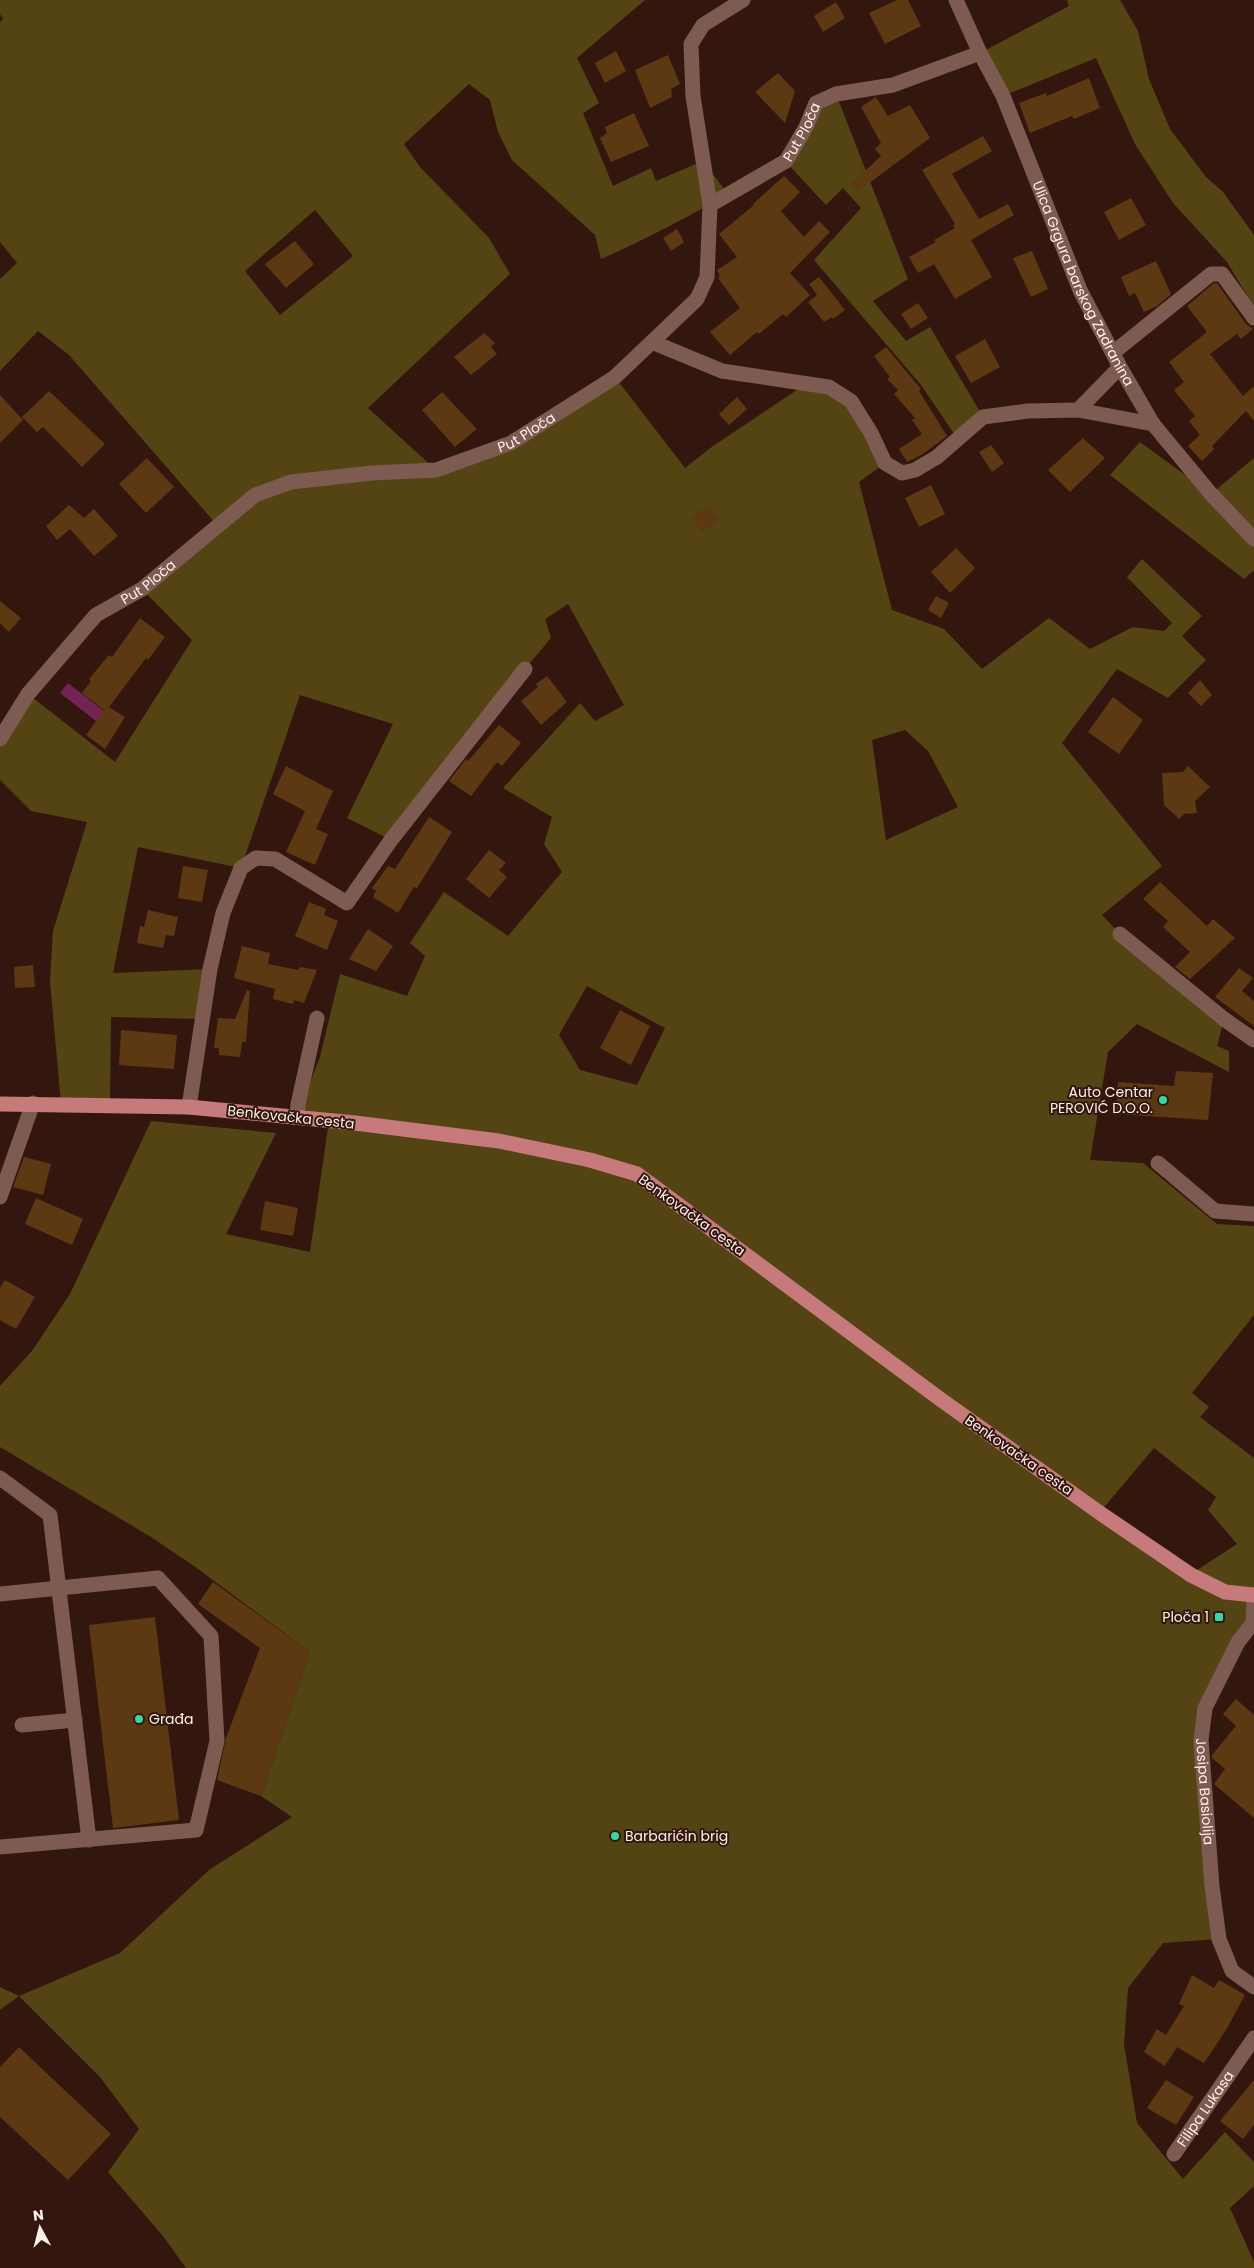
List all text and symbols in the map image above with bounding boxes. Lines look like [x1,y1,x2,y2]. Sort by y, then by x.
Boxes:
street label: Put Ploča [778,99,825,165]
street label: Ulica Grgura barskog Zadranina [1028,178,1139,390]
street label: Put Ploča [495,407,559,457]
street label: Put Ploča [117,555,180,609]
place label: Auto Centar PEROVIĆ D.O.O. [1050,1082,1153,1118]
marker: Auto Centar PEROVIĆ D.O.O. [1157,1094,1169,1106]
street label: Benkovačka cesta [226,1100,356,1134]
street label: Benkovačka cesta [634,1169,750,1261]
street label: Benkovačka cesta [961,1410,1077,1500]
place label: Ploča 1 [1162,1607,1209,1627]
marker: Ploča 1 [1213,1611,1225,1623]
place label: Građa [149,1709,194,1729]
marker: Građa [133,1713,145,1725]
street label: Josipa Basiolija [1191,1737,1219,1846]
place label: Barbarićin brig [625,1826,728,1846]
marker: Barbarićin brig [609,1830,621,1842]
street label: Filipa Lukasa [1172,2067,1239,2151]
north arrow [15,2203,65,2253]
text: N [32,2205,45,2226]

